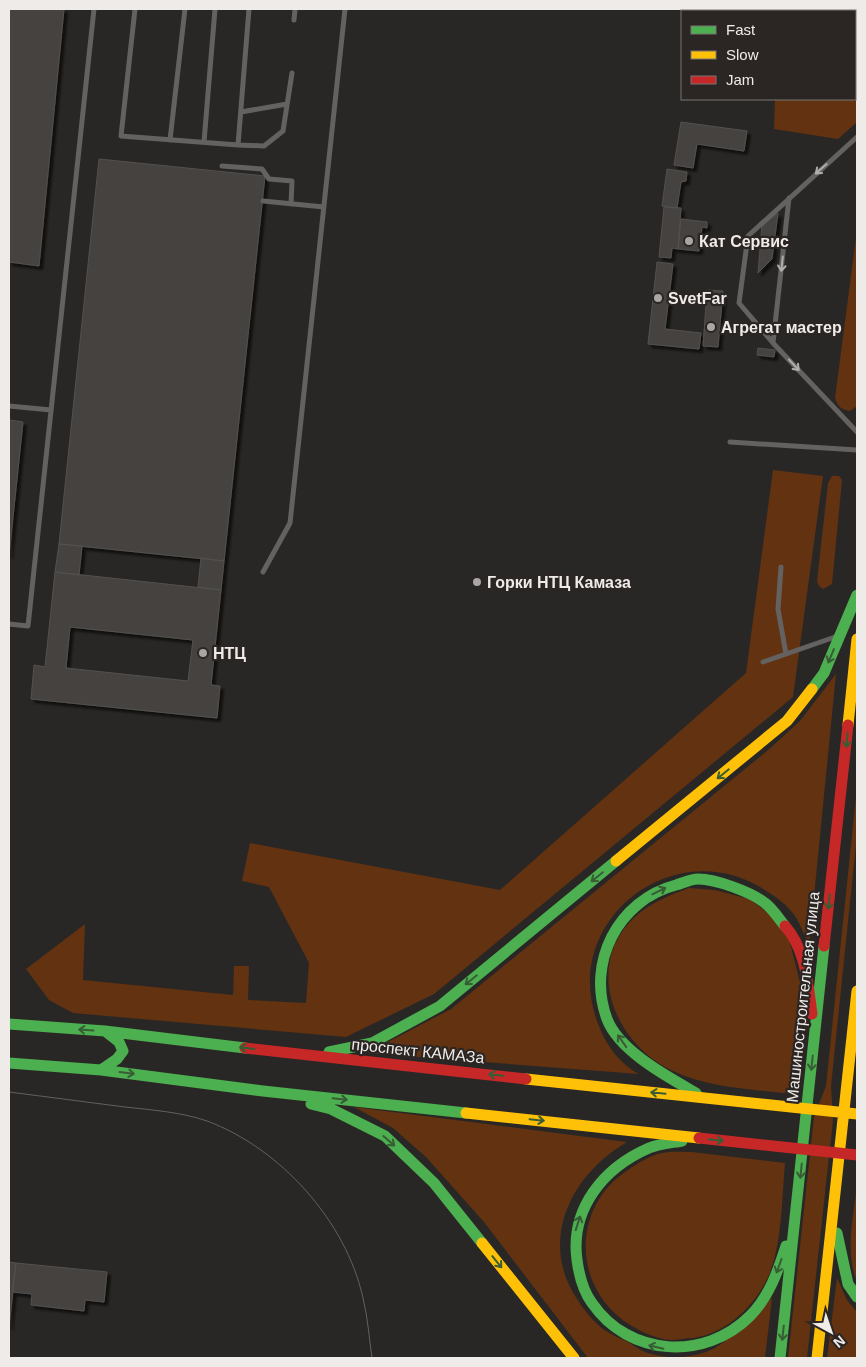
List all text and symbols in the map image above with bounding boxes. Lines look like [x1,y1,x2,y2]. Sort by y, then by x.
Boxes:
legend [681,10,856,100]
text: Fast [726,21,756,38]
text: Slow [726,46,759,63]
text: Jam [726,71,754,88]
one-way arrow [814,163,827,175]
place label: Кат Сервис [699,233,789,250]
marker: Кат Сервис [683,235,695,247]
one-way arrow [777,255,787,271]
place label: SvetFar [668,290,727,307]
marker: SvetFar [652,292,664,304]
place label: Агрегат мастер [721,319,842,336]
marker: Агрегат мастер [705,321,717,333]
one-way arrow [788,359,800,372]
place label: Горки НТЦ Камаза [487,574,631,591]
marker: Горки НТЦ Камаза [471,576,483,588]
place label: НТЦ [213,645,246,662]
marker: НТЦ [197,647,209,659]
one-way arrow [826,648,836,663]
one-way arrow [842,732,851,748]
one-way arrow [716,769,729,780]
one-way arrow [591,872,604,883]
one-way arrow [652,886,667,896]
street label: Машиностроительная улица [783,891,823,1103]
one-way arrow [824,893,834,909]
one-way arrow [465,974,478,985]
one-way arrow [78,1025,94,1034]
one-way arrow [617,1034,627,1048]
street label: проспект КАМАЗа [351,1036,485,1066]
one-way arrow [240,1043,256,1053]
one-way arrow [807,1055,817,1071]
one-way arrow [119,1068,135,1078]
one-way arrow [488,1071,504,1080]
one-way arrow [650,1088,666,1098]
one-way arrow [332,1094,348,1104]
one-way arrow [528,1116,544,1125]
one-way arrow [382,1135,395,1146]
one-way arrow [707,1135,723,1145]
one-way arrow [796,1163,806,1179]
one-way arrow [574,1216,583,1232]
one-way arrow [491,1255,502,1268]
one-way arrow [774,1258,783,1274]
north arrow [806,1307,856,1357]
one-way arrow [778,1324,788,1340]
text: N [830,1333,848,1351]
one-way arrow [648,1342,664,1351]

